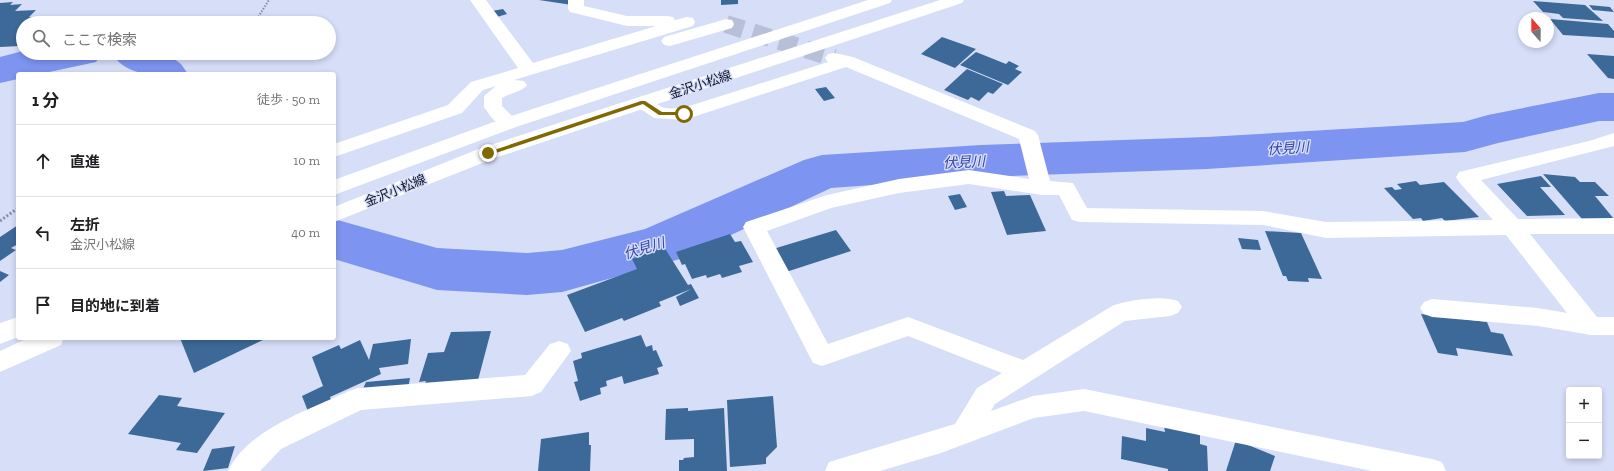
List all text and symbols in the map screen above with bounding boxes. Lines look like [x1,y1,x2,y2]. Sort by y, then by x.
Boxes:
north arrow [1518,12,1554,48]
search box [16,16,336,60]
icon: search [30,27,52,49]
text: ここで検索 [62,31,137,49]
street label: 金沢小松線 [667,67,733,102]
text: 1 分 [32,90,59,110]
text: 徒歩 · 50 m [257,92,320,107]
route start [675,105,693,123]
water label: 伏見川 [1266,138,1312,158]
route end [479,144,497,162]
icon: ahead [32,150,54,172]
text: 直進 [70,153,100,171]
text: 10 m [293,153,320,168]
water label: 伏見川 [943,153,987,172]
street label: 金沢小松線 [362,171,428,210]
text: 左折 [70,216,100,234]
icon: left [32,222,54,244]
text: 40 m [291,225,320,240]
water label: 伏見川 [622,234,669,263]
text: 金沢小松線 [70,237,135,252]
icon: arrive [32,294,54,316]
text: 目的地に到着 [70,297,160,315]
map controls [1566,387,1602,459]
button: + [1566,387,1602,423]
button: − [1566,423,1602,459]

